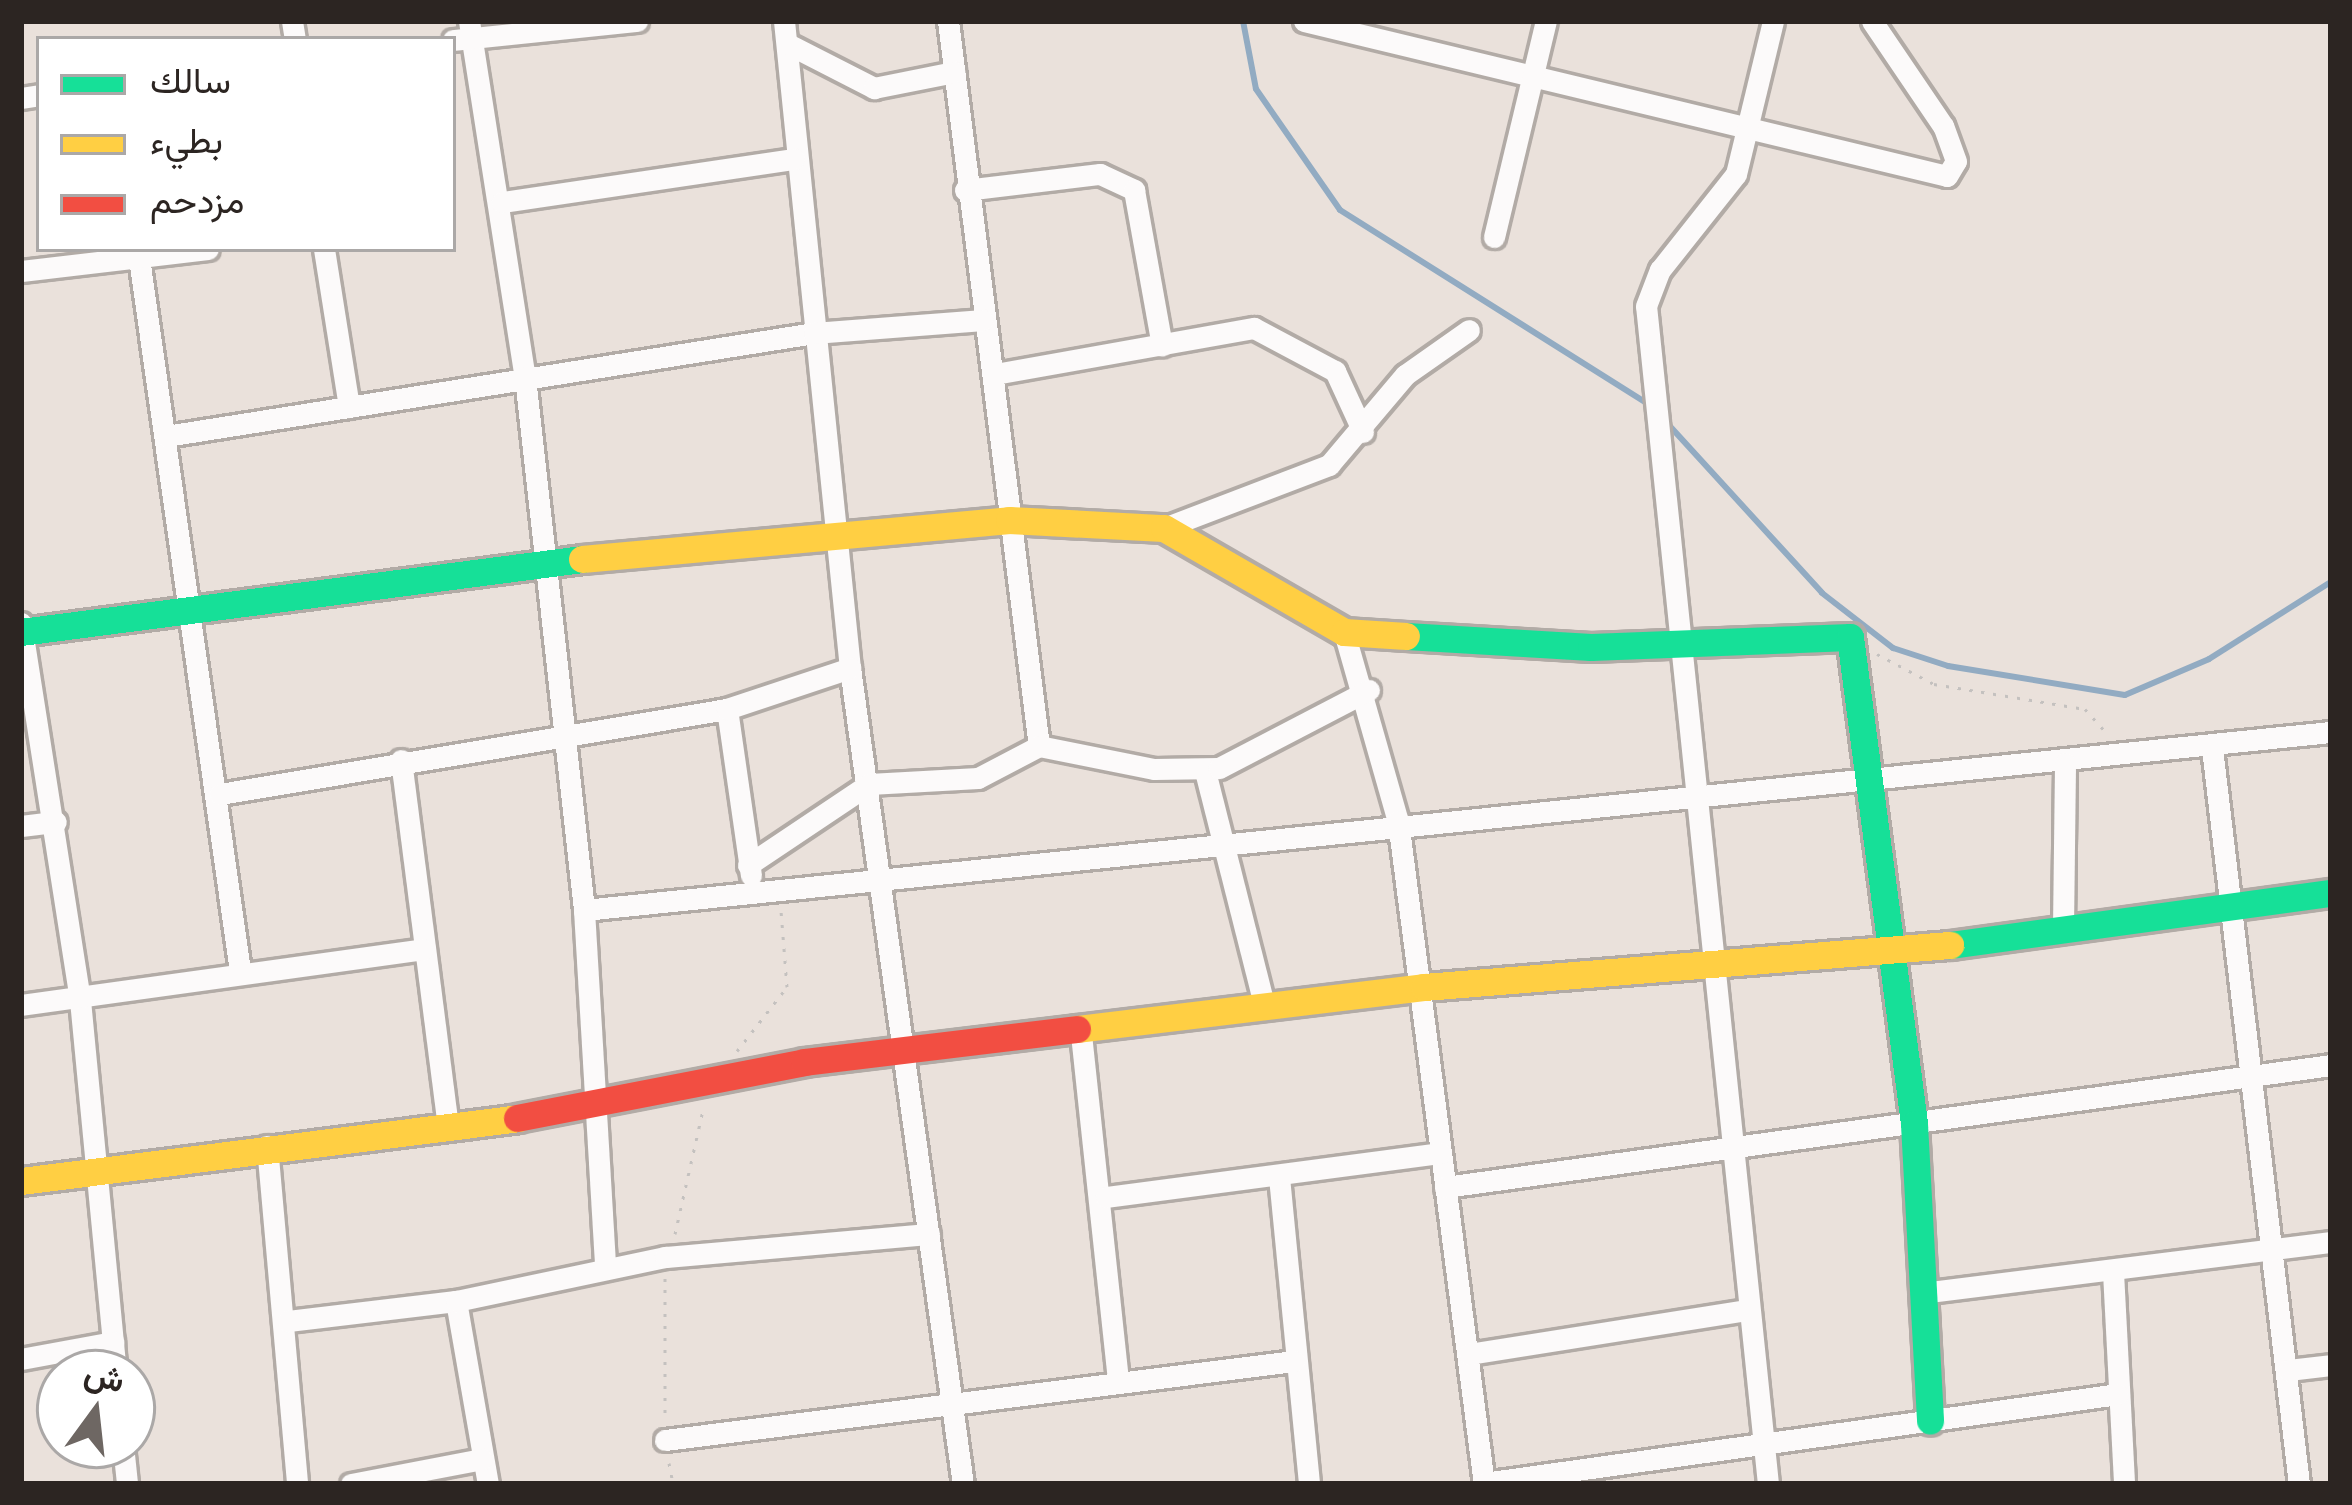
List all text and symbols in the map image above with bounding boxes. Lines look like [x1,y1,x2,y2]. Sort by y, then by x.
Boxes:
legend [36,36,456,252]
text: سالك [150,59,231,103]
text: بطيء [150,119,223,163]
text: مزدحم [150,179,244,223]
north arrow [36,1349,156,1469]
text: ش [80,1353,129,1402]

